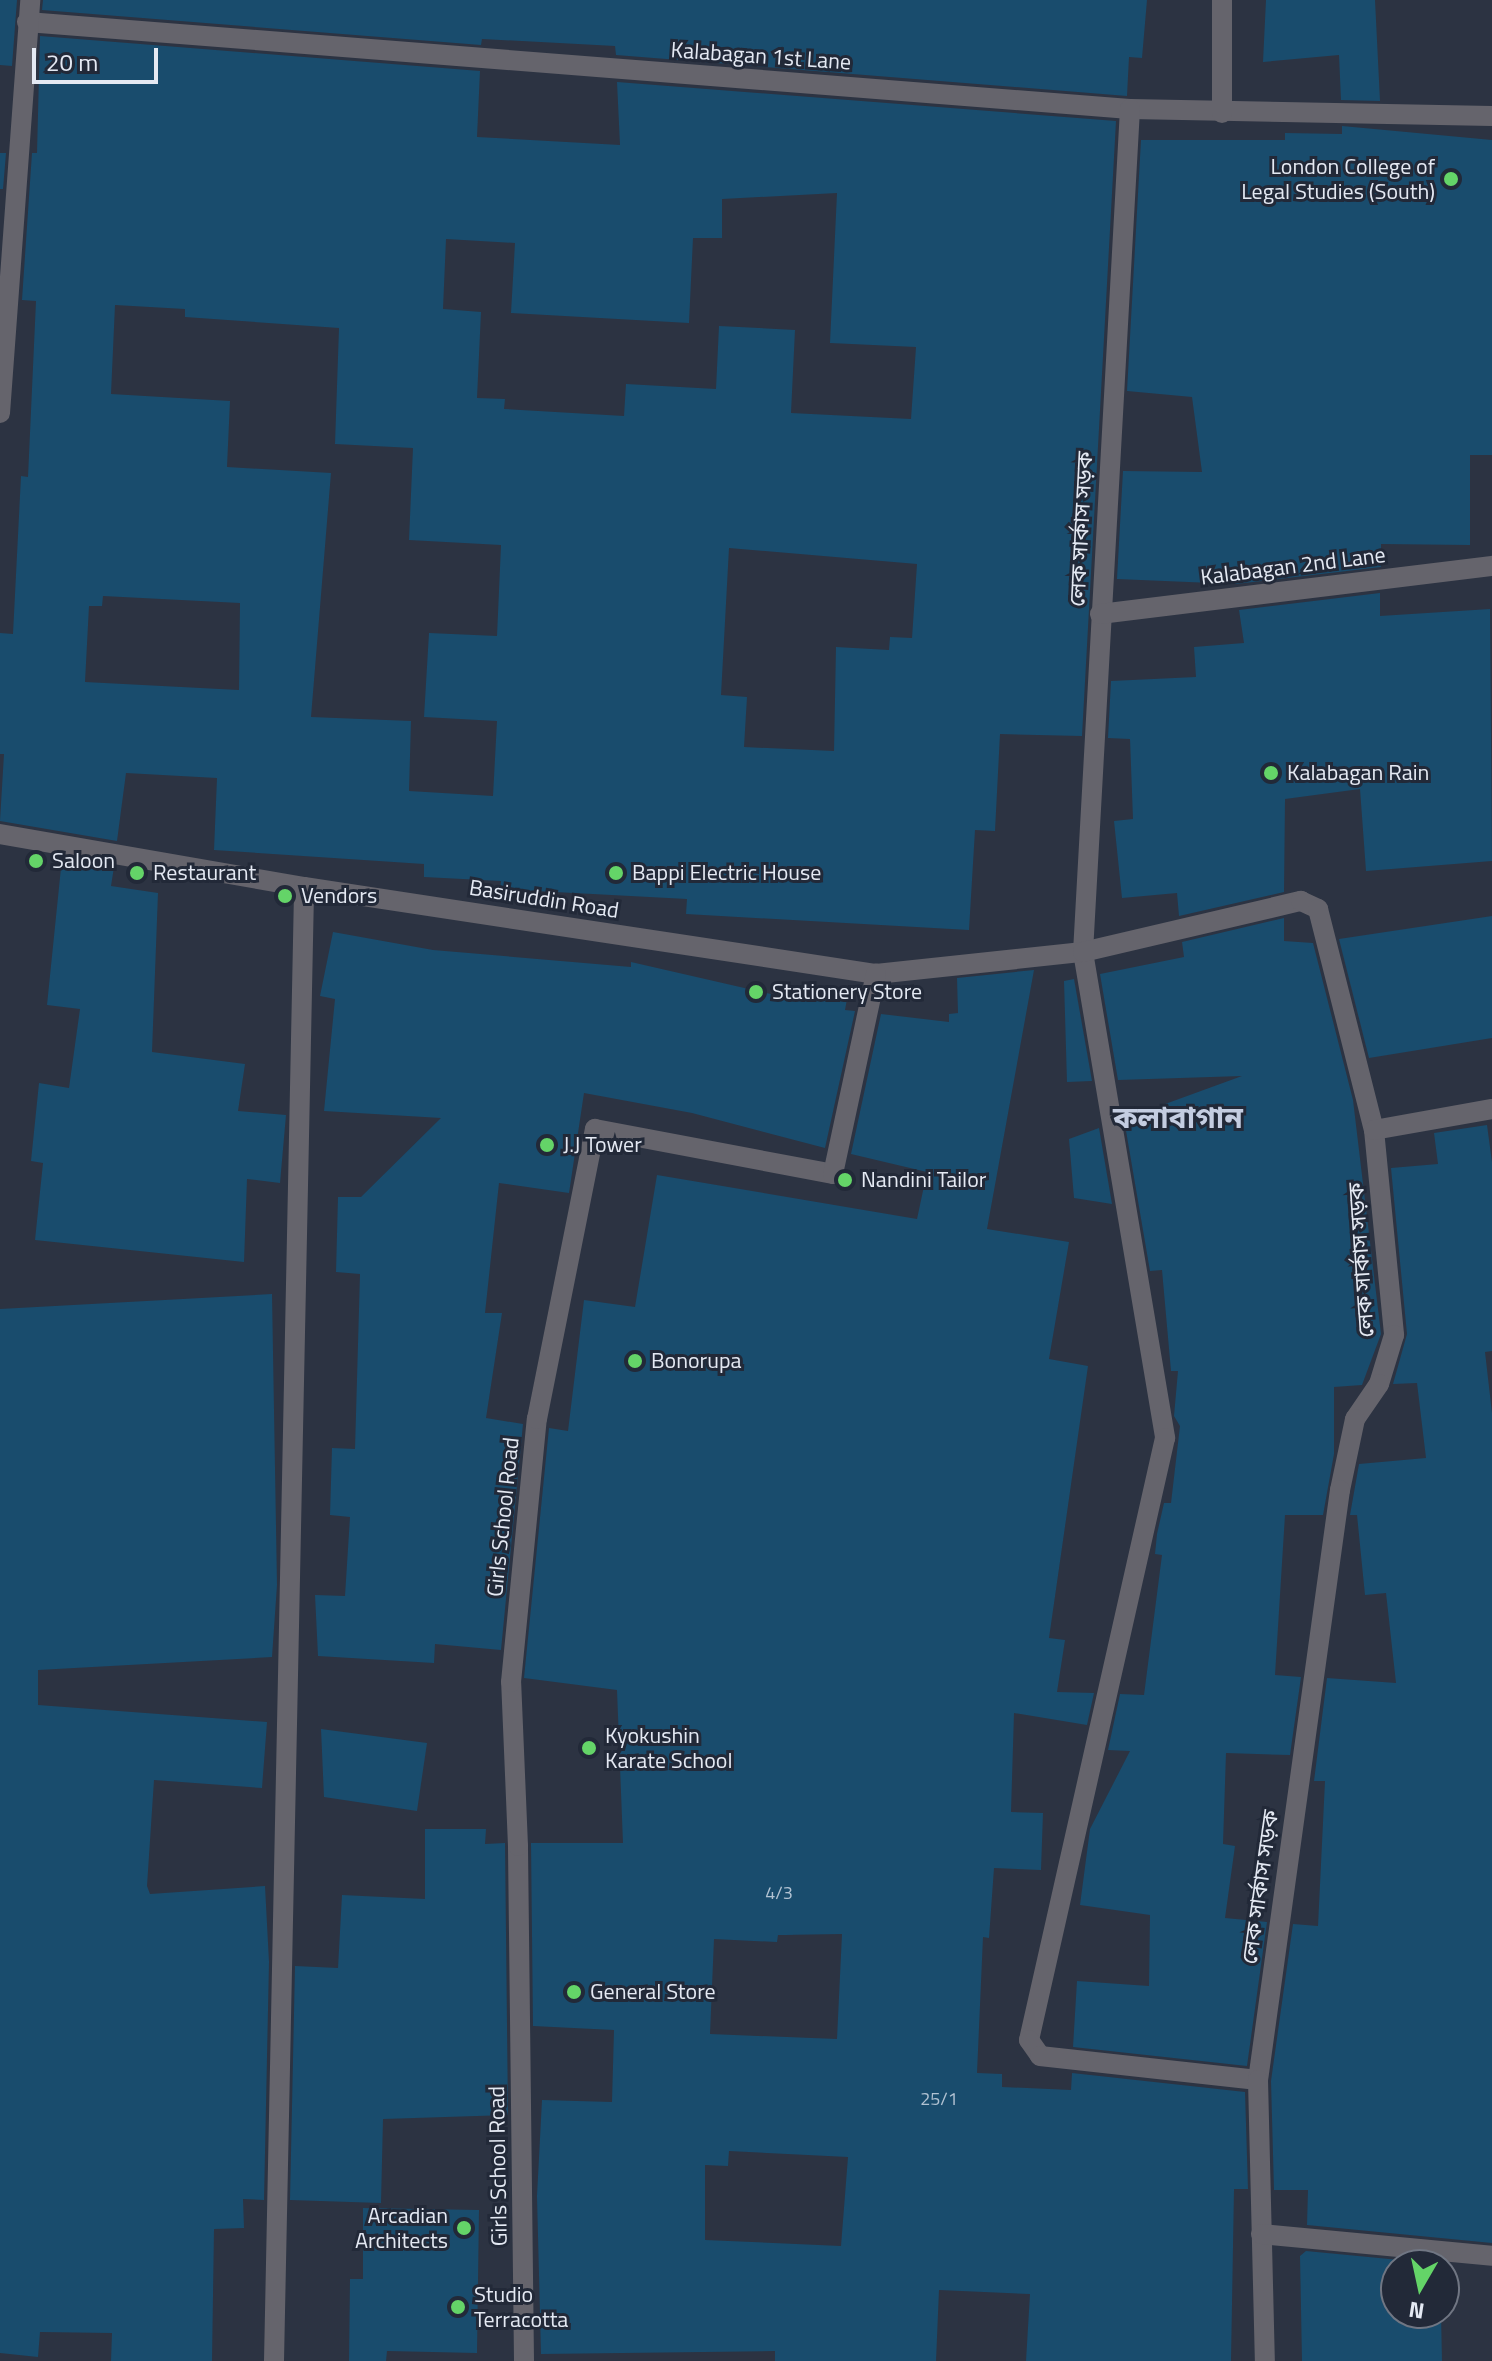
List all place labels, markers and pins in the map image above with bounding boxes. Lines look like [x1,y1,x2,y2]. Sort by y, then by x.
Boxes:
place label: London College of Legal Studies (South) [1241,153,1435,204]
marker: London College of Legal Studies (South) [1442,170,1460,188]
place label: Kalabagan Rain [1287,760,1429,786]
marker: Kalabagan Rain [1262,764,1280,782]
place label: Saloon [52,848,115,874]
marker: Saloon [27,852,45,870]
place label: Restaurant [153,860,256,886]
place label: Bappi Electric House [632,860,821,886]
marker: Restaurant [128,864,146,882]
marker: Bappi Electric House [607,864,625,882]
place label: Vendors [301,883,377,909]
marker: Vendors [276,887,294,905]
place label: Stationery Store [772,979,922,1005]
marker: Stationery Store [747,983,765,1001]
place label: J.J Tower [563,1132,642,1158]
marker: J.J Tower [538,1136,556,1154]
place label: Nandini Tailor [861,1167,986,1193]
marker: Nandini Tailor [836,1171,854,1189]
place label: Bonorupa [651,1348,742,1374]
marker: Bonorupa [626,1352,644,1370]
place label: Kyokushin Karate School [605,1722,732,1774]
marker: Kyokushin Karate School [580,1739,598,1757]
place label: General Store [590,1979,716,2005]
marker: General Store [565,1983,583,2001]
place label: Arcadian Architects [355,2202,448,2254]
marker: Arcadian Architects [455,2219,473,2237]
place label: Studio Terracotta [474,2281,568,2332]
marker: Studio Terracotta [449,2298,467,2316]

